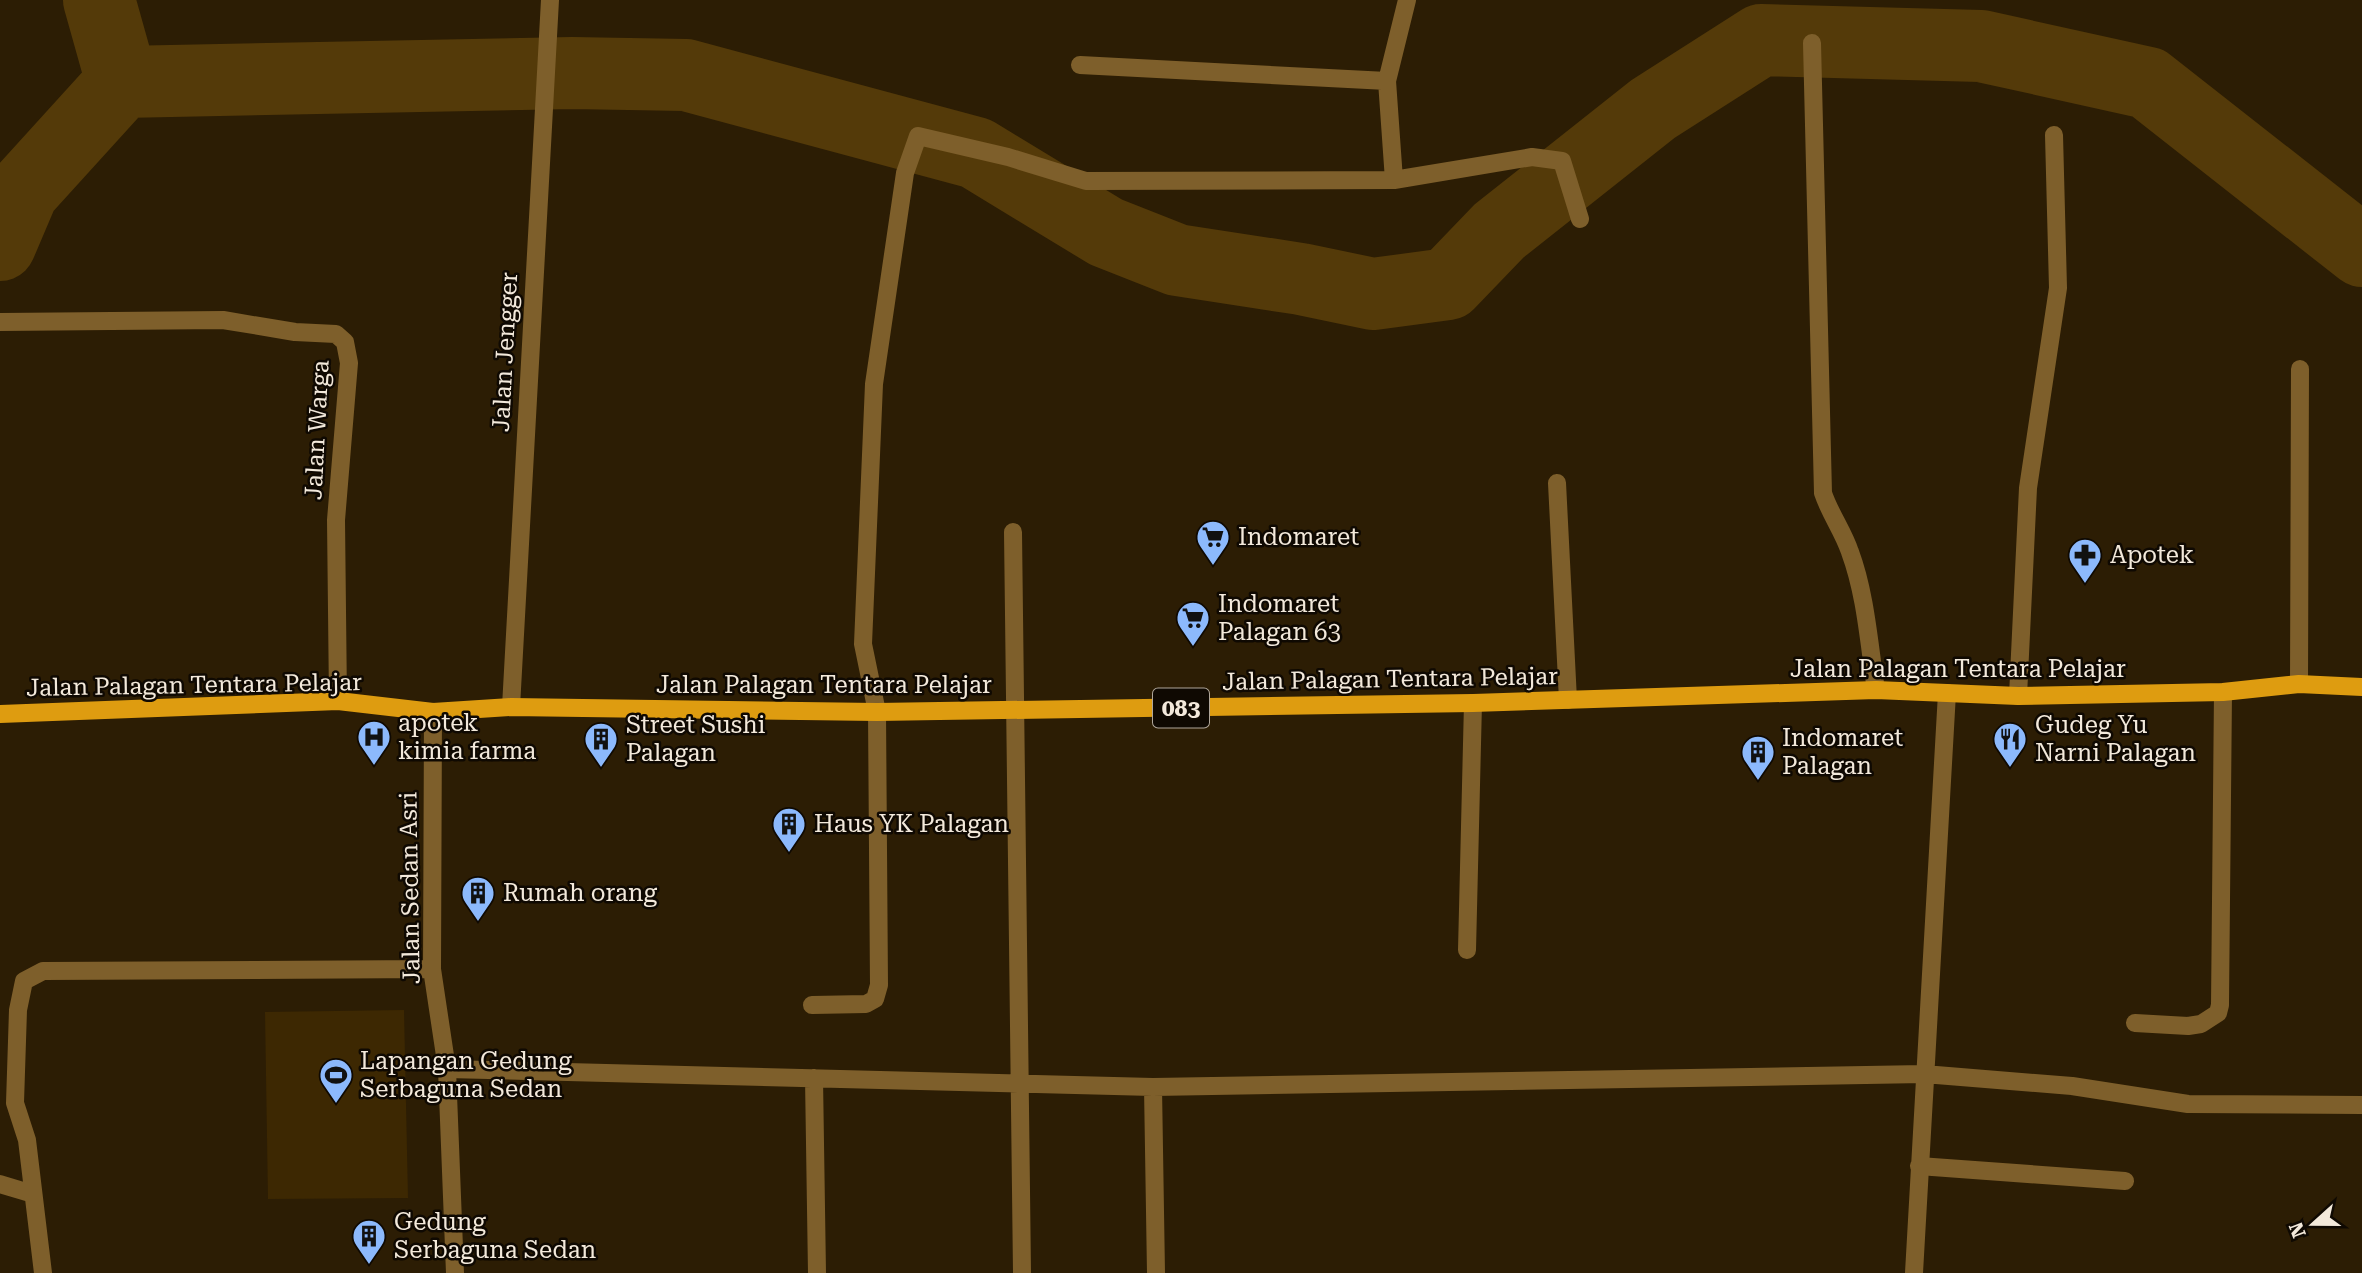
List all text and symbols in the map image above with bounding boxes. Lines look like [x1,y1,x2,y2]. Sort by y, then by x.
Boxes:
street label: Jalan Jengger [487,271,523,432]
street label: Jalan Warga [299,359,335,501]
supermarket icon: Indomaret [1194,518,1232,567]
place label: Indomaret [1238,523,1359,551]
pharmacy icon: Apotek [2066,536,2104,585]
place label: Apotek [2110,541,2194,569]
place label: Indomaret Palagan 63 [1218,590,1341,646]
supermarket icon: Indomaret Palagan 63 [1174,599,1212,648]
street label: Jalan Palagan Tentara Pelajar [1790,655,2126,683]
street label: Jalan Palagan Tentara Pelajar [1222,662,1558,696]
street label: Jalan Palagan Tentara Pelajar [26,668,362,702]
street label: Jalan Palagan Tentara Pelajar [656,671,992,699]
road number: 083 [1153,688,1209,728]
place label: apotek kimia farma [398,709,536,765]
place label: Street Sushi Palagan [626,711,766,767]
place label: Gudeg Yu Narni Palagan [2035,711,2196,767]
hospital icon: apotek kimia farma [355,718,393,767]
building icon: Street Sushi Palagan [582,720,620,769]
restaurant icon: Gudeg Yu Narni Palagan [1991,720,2029,769]
place label: Indomaret Palagan [1782,724,1903,780]
building icon: Indomaret Palagan [1739,733,1777,782]
street label: Jalan Sedan Asri [394,791,426,984]
building icon: Haus YK Palagan [770,805,808,854]
place label: Haus YK Palagan [814,810,1009,838]
building icon: Rumah orang [459,874,497,923]
place label: Rumah orang [503,879,657,907]
place label: Lapangan Gedung Serbaguna Sedan [360,1047,572,1103]
sports icon: Lapangan Gedung Serbaguna Sedan [317,1056,355,1105]
north arrow [2278,1189,2348,1259]
place label: Gedung Serbaguna Sedan [394,1208,596,1264]
building icon: Gedung Serbaguna Sedan [350,1217,388,1266]
text: N [2284,1219,2311,1241]

